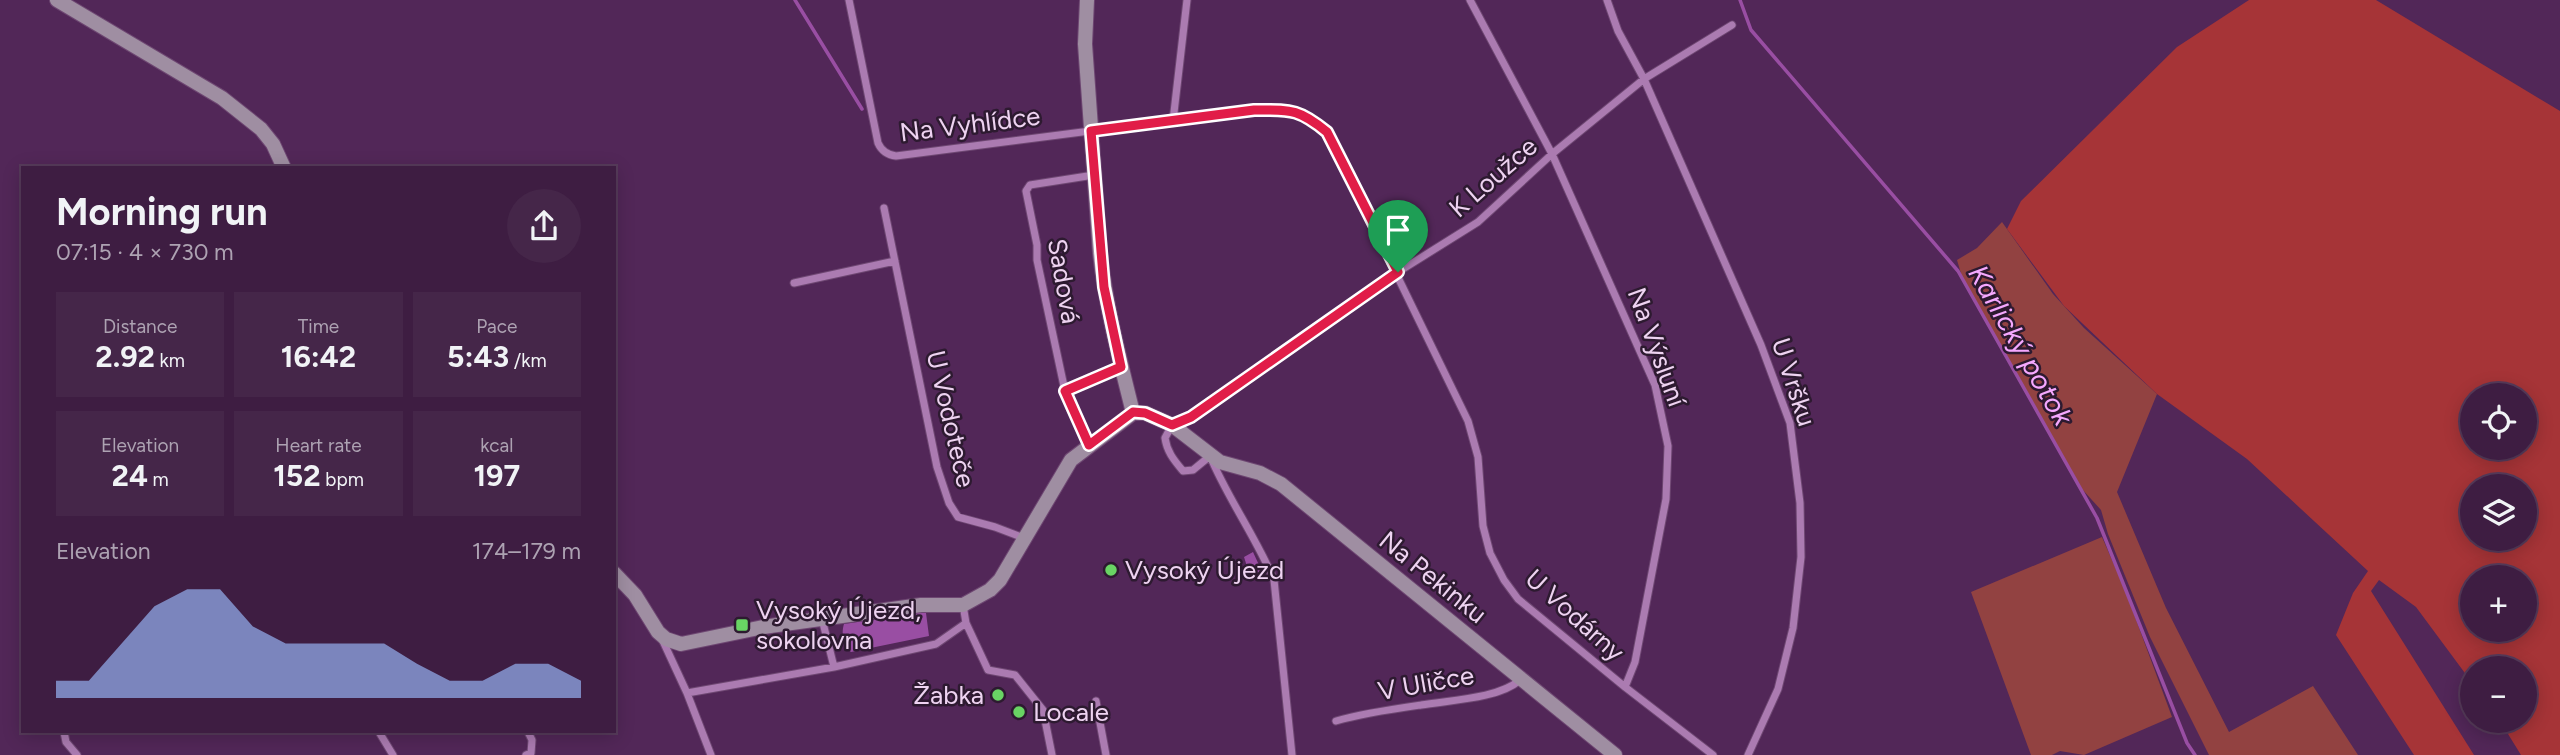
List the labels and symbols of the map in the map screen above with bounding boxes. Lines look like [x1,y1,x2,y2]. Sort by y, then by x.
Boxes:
street label: Na Vyhlídce [898,100,1042,148]
street label: K Loužce [1442,130,1544,224]
pin [1368,200,1428,272]
street label: Sadová [1041,236,1087,326]
water label: Karlický potok [1961,259,2081,432]
street label: Na Výsluní [1621,283,1694,412]
street label: U Vršku [1765,334,1823,430]
street label: U Vodoteče [920,347,982,491]
street label: Na Pekinku [1373,524,1493,630]
place label: Vysoký Újezd [1125,554,1284,586]
marker: Vysoký Újezd [1103,562,1119,578]
street label: U Vodárny [1519,562,1631,668]
place label: Vysoký Újezd, sokolovna [756,594,921,656]
marker: Vysoký Újezd, sokolovna [734,617,750,633]
street label: V Uličce [1376,659,1476,707]
place label: Žabka [913,679,984,711]
marker: Žabka [990,687,1006,703]
place label: Locale [1033,696,1109,728]
marker: Locale [1011,704,1027,720]

